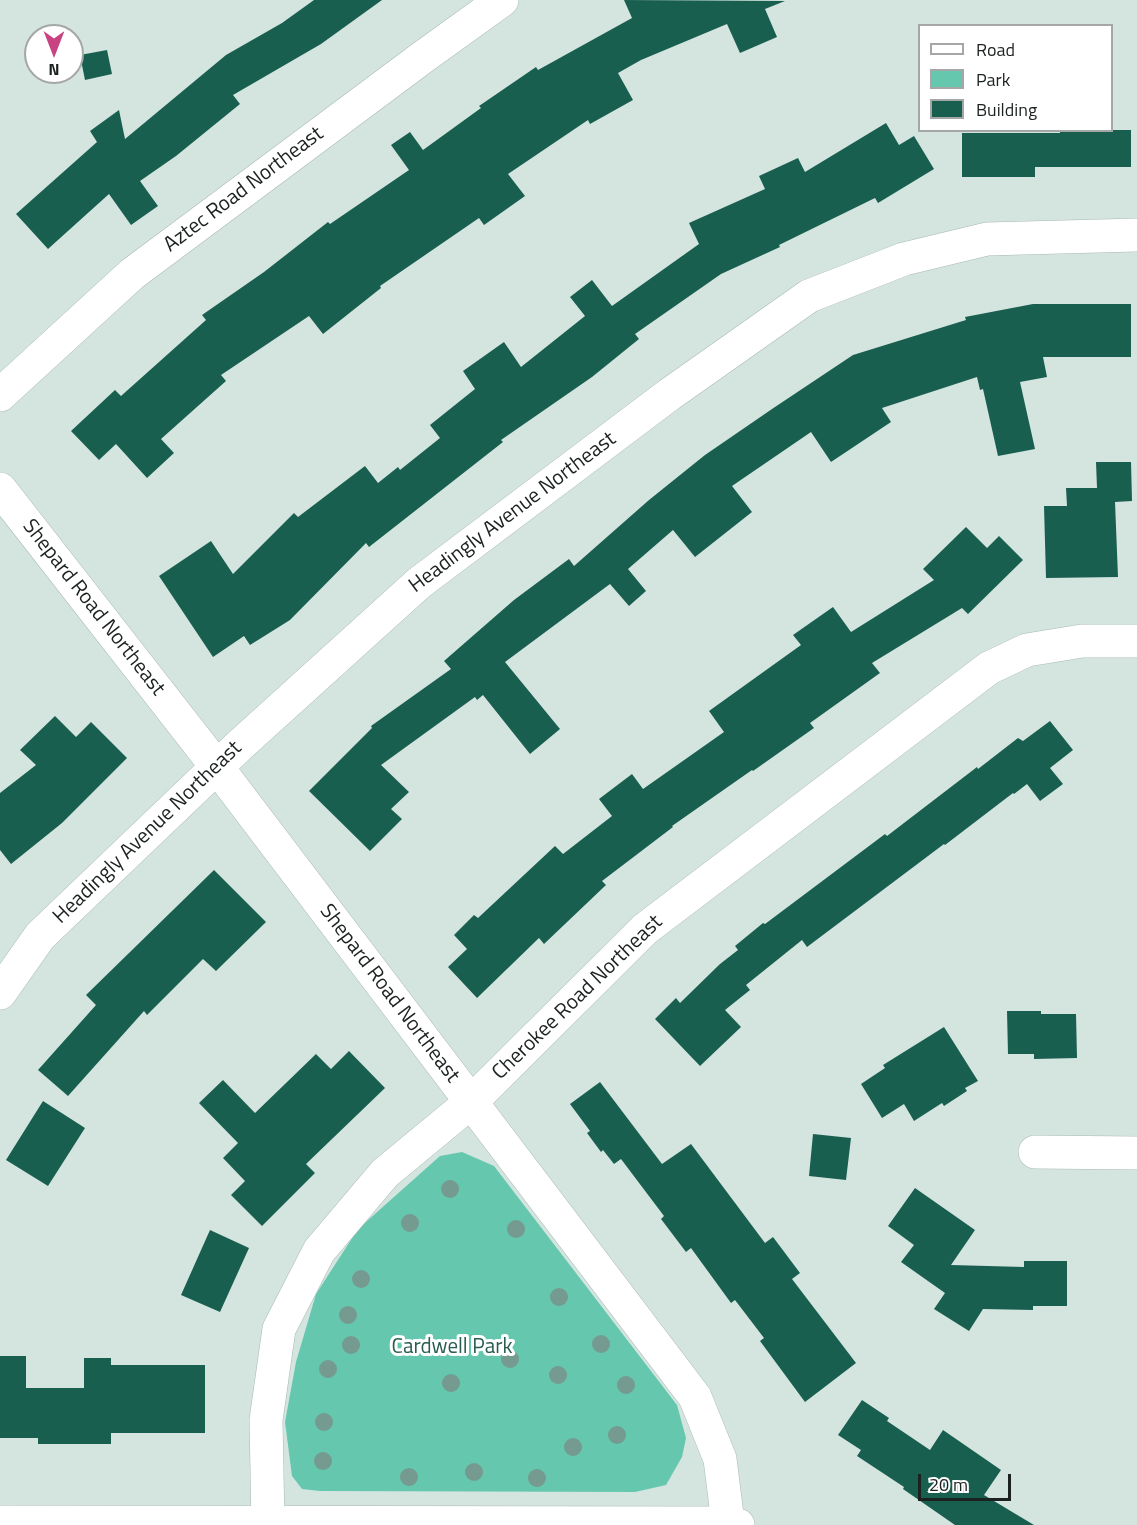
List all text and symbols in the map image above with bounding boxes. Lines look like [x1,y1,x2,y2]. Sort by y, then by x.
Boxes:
north arrow [24,24,84,84]
legend [918,24,1113,132]
text: Road [976,36,1015,63]
text: N [48,58,60,82]
text: Park [976,66,1010,93]
text: Building [976,96,1037,123]
street label: Aztec Road Northeast [159,122,329,258]
street label: Headingly Avenue Northeast [405,427,621,599]
street label: Shepard Road Northeast [16,515,170,701]
street label: Headingly Avenue Northeast [49,736,247,930]
street label: Shepard Road Northeast [314,900,464,1088]
street label: Cherokee Road Northeast [488,910,668,1086]
park label: Cardwell Park [391,1335,513,1361]
scale bar [921,1462,1014,1500]
text: 20 m [929,1471,968,1498]

